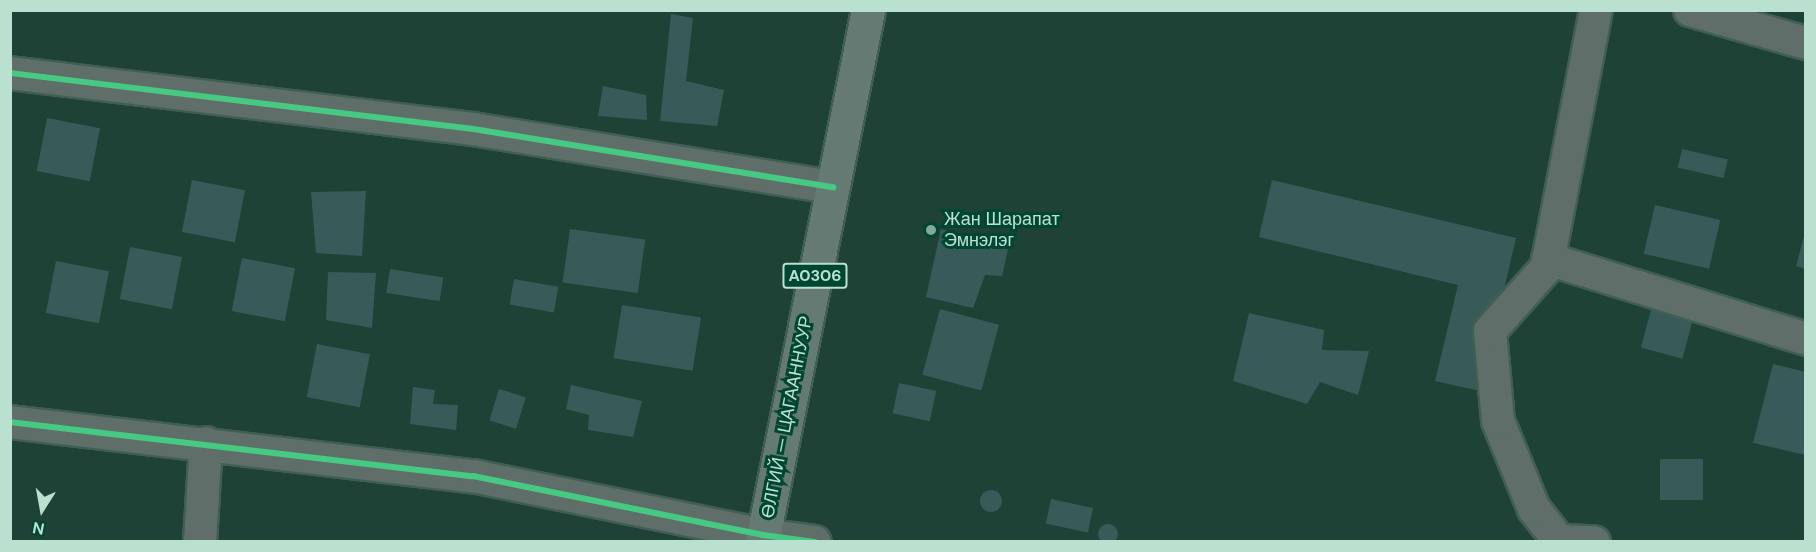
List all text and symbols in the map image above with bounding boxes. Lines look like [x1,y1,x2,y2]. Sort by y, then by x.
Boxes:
place label: Жан Шарапат Эмнэлэг [944,209,1060,252]
marker: Жан Шарапат Эмнэлэг [922,221,940,239]
road number: A0306 [782,263,848,289]
street label: ӨЛГИЙ — ЦАГААННУУР [757,314,817,520]
north arrow [12,480,72,540]
text: N [31,517,46,540]

